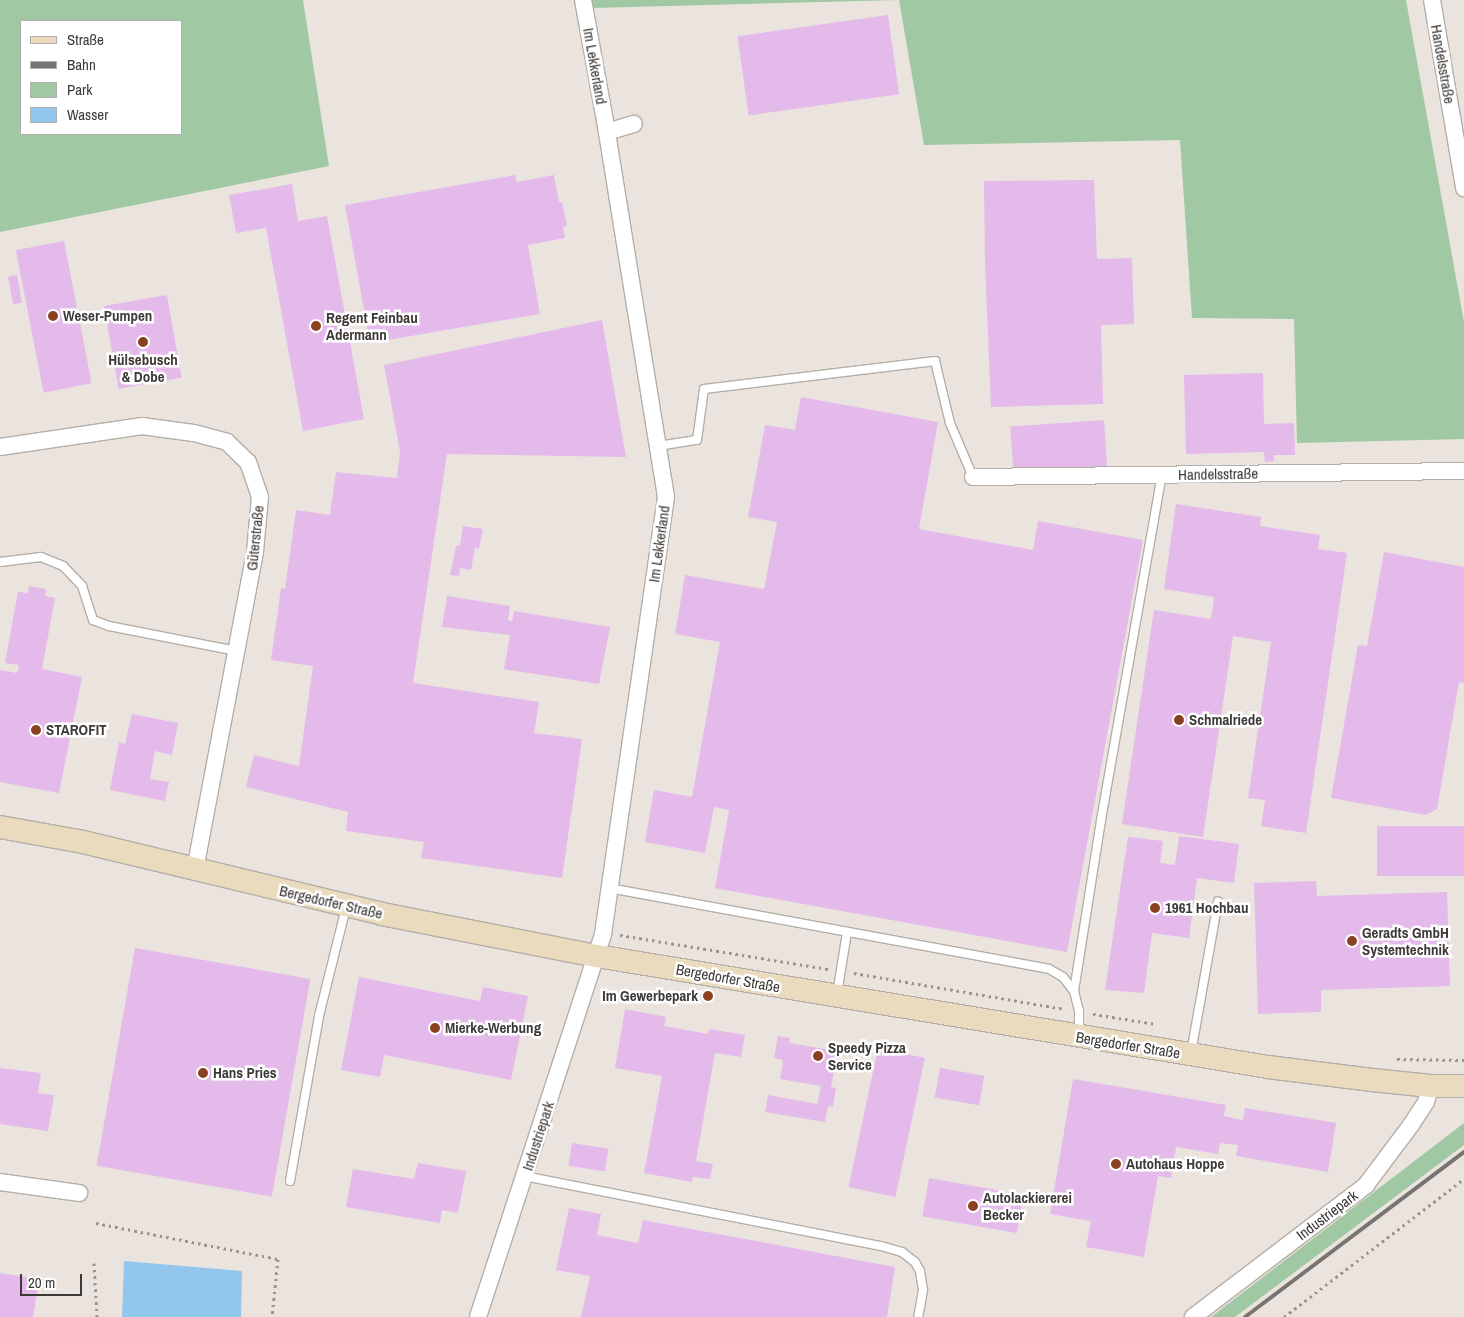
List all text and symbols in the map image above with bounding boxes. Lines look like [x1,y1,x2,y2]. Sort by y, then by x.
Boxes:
legend [20,20,182,135]
street label: Handelsstraße [1427,23,1459,105]
street label: Im Lekkerland [579,26,611,106]
text: Straße [67,29,104,50]
text: Bahn [67,54,96,75]
text: Park [67,79,92,100]
text: Wasser [67,104,108,125]
place label: Weser-Pumpen [63,307,152,325]
place label: Regent Feinbau Adermann [326,308,418,343]
marker: Weser-Pumpen [47,310,59,322]
marker: Regent Feinbau Adermann [310,320,322,332]
marker: Hülsebusch & Dobe [137,336,149,348]
place label: Hülsebusch & Dobe [108,350,178,385]
street label: Handelsstraße [1178,464,1258,484]
street label: Güterstraße [243,504,267,572]
street label: Im Lekkerland [645,504,673,584]
place label: Schmalriede [1189,711,1262,729]
marker: Schmalriede [1173,714,1185,726]
place label: STAROFIT [46,721,107,739]
marker: STAROFIT [30,724,42,736]
street label: Bergedorfer Straße [278,881,384,923]
place label: 1961 Hochbau [1165,899,1248,917]
marker: 1961 Hochbau [1149,902,1161,914]
place label: Geradts GmbH Systemtechnik [1362,923,1449,958]
marker: Geradts GmbH Systemtechnik [1346,935,1358,947]
street label: Bergedorfer Straße [675,960,781,996]
place label: Im Gewerbepark [602,987,698,1005]
marker: Im Gewerbepark [702,990,714,1002]
place label: Mierke-Werbung [445,1019,541,1037]
marker: Mierke-Werbung [429,1022,441,1034]
street label: Bergedorfer Straße [1075,1028,1181,1062]
place label: Speedy Pizza Service [828,1038,906,1073]
marker: Speedy Pizza Service [812,1050,824,1062]
place label: Hans Pries [213,1064,277,1082]
marker: Hans Pries [197,1067,209,1079]
street label: Industriepark [518,1099,558,1173]
place label: Autohaus Hoppe [1126,1155,1224,1173]
marker: Autohaus Hoppe [1110,1158,1122,1170]
street label: Industriepark [1293,1186,1361,1244]
place label: Autolackiererei Becker [983,1188,1072,1223]
marker: Autolackiererei Becker [967,1200,979,1212]
scale bar [22,1264,85,1296]
text: 20 m [28,1272,55,1293]

